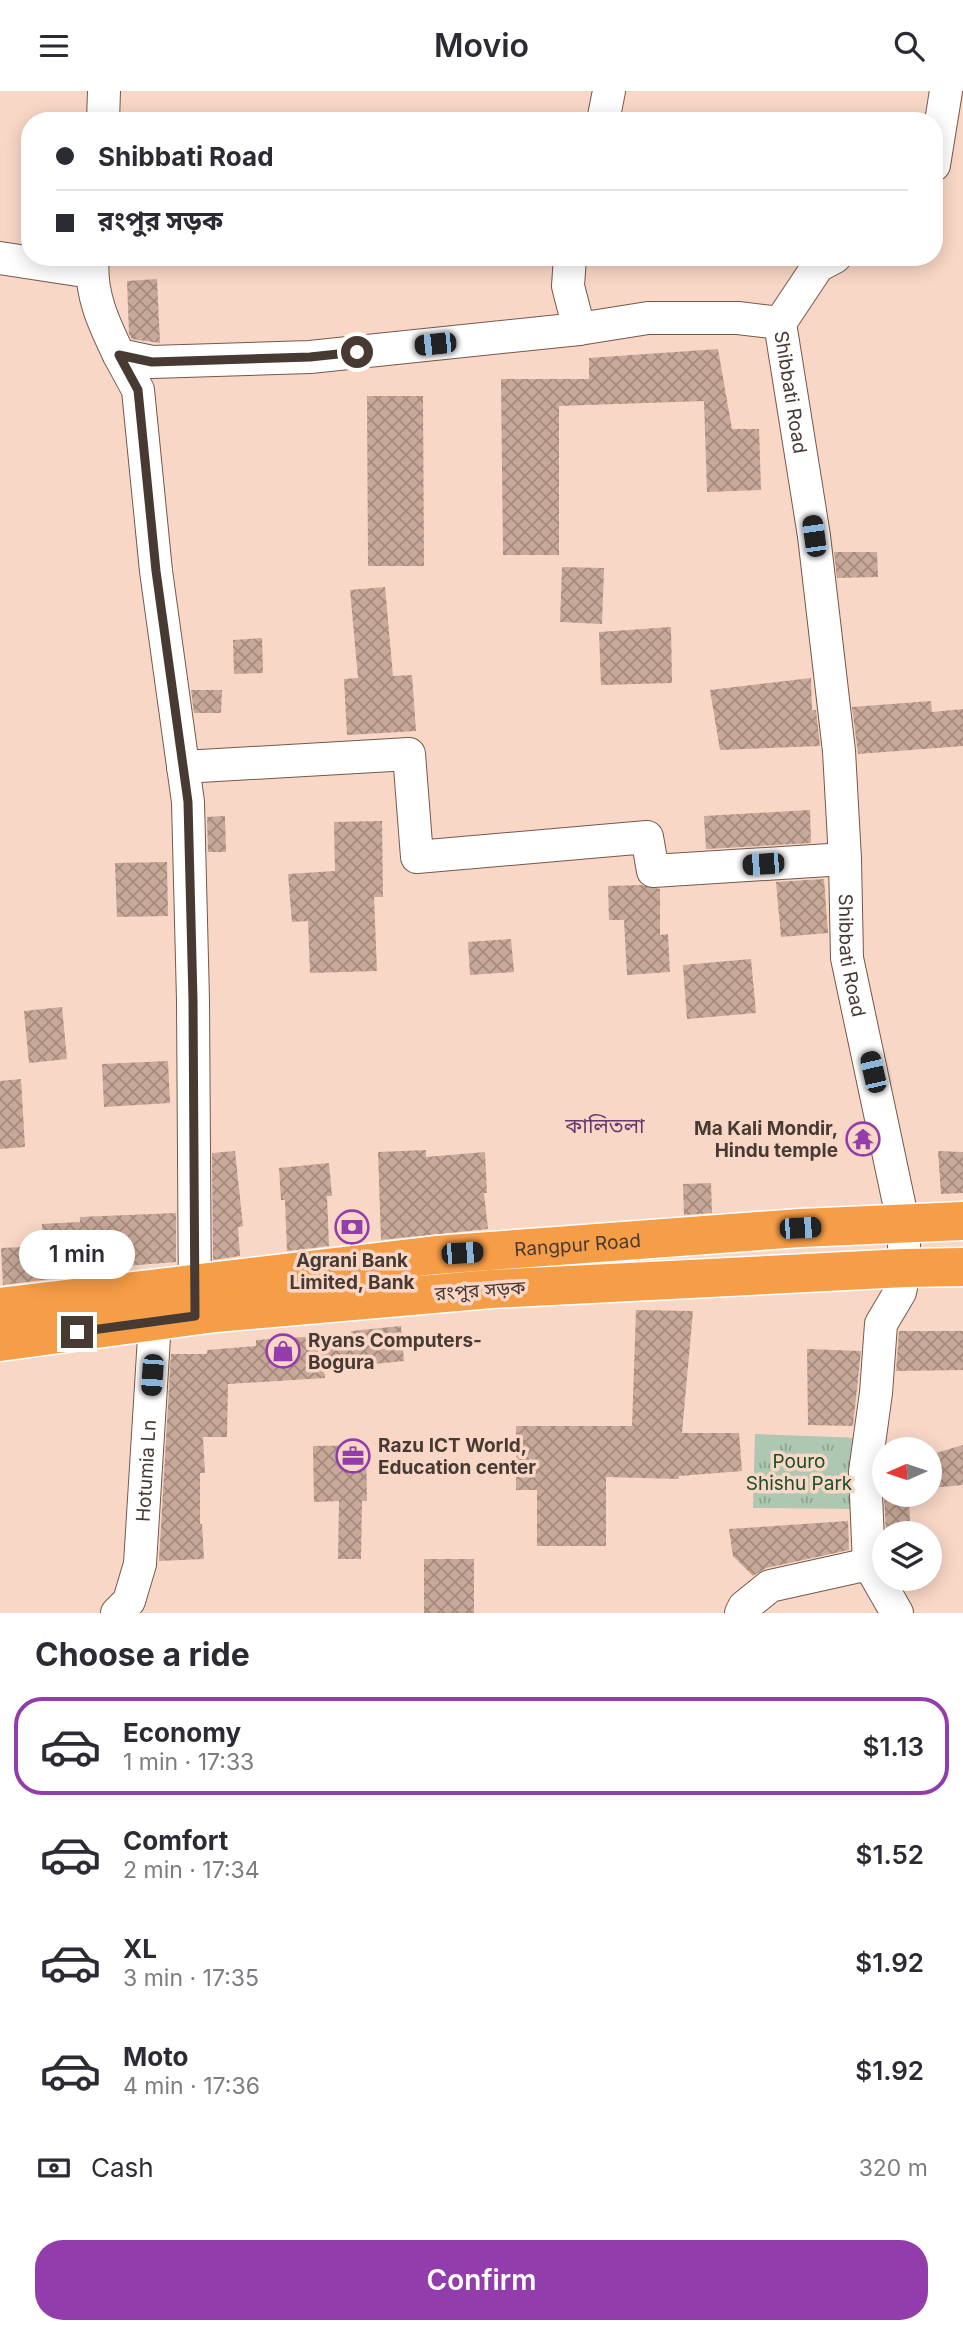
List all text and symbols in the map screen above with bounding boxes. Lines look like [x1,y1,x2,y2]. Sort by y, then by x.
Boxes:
text: Movio [434,26,529,65]
icon: menu [35,27,73,65]
icon: search [890,27,928,65]
text: Shibbati Road [98,141,274,172]
text: রংপুর সড়ক [98,205,223,236]
street label: Shibbati Road [769,329,812,455]
car [414,331,457,357]
route start [341,336,373,368]
car [801,514,828,558]
car [742,852,785,876]
street label: Shibbati Road [834,893,870,1019]
car [859,1049,888,1095]
district label: কালিতলা [564,1113,645,1138]
place label: Ma Kali Mondir, Hindu temple [694,1117,838,1162]
temple icon: Ma Kali Mondir, Hindu temple [844,1120,882,1158]
bank icon: Agrani Bank Limited, Bank [333,1208,371,1246]
car [779,1216,822,1240]
street label: Rangpur Road [513,1229,642,1261]
callout: 1 min [19,1231,135,1279]
text: 1 min [49,1240,105,1268]
car [441,1241,484,1265]
place label: Agrani Bank Limited, Bank [289,1249,415,1294]
street label: রংপুর সড়ক [433,1276,527,1305]
route end [61,1316,93,1348]
place label: Ryans Computers- Bogura [308,1329,482,1374]
shop icon: Ryans Computers- Bogura [264,1332,302,1370]
car [141,1353,164,1397]
street label: Hotumia Ln [132,1419,161,1523]
place label: Razu ICT World, Education center [378,1434,536,1479]
office icon: Razu ICT World, Education center [334,1437,372,1475]
north arrow [872,1437,942,1507]
map controls [872,1437,942,1591]
park label: Pouro Shishu Park [746,1450,853,1495]
button: layers [872,1521,942,1591]
text: Choose a ride [35,1635,250,1674]
icon: car [39,1715,102,1778]
text: Economy [123,1717,241,1748]
text: $1.13 [863,1731,924,1762]
text: 1 min · 17:33 [123,1748,254,1776]
icon: car [39,1823,102,1886]
text: Comfort [123,1825,228,1856]
text: $1.52 [855,1839,924,1870]
text: 2 min · 17:34 [123,1856,260,1884]
icon: car [39,1931,102,1994]
text: XL [123,1933,157,1964]
text: $1.92 [855,1947,924,1978]
text: 3 min · 17:35 [123,1964,259,1992]
icon: car [39,2039,102,2102]
text: Moto [123,2041,188,2072]
text: $1.92 [855,2055,924,2086]
text: 4 min · 17:36 [123,2072,260,2100]
icon: cash [35,2149,73,2187]
text: Cash [91,2152,154,2183]
text: 320 m [859,2154,928,2182]
button: Confirm [35,2240,928,2320]

